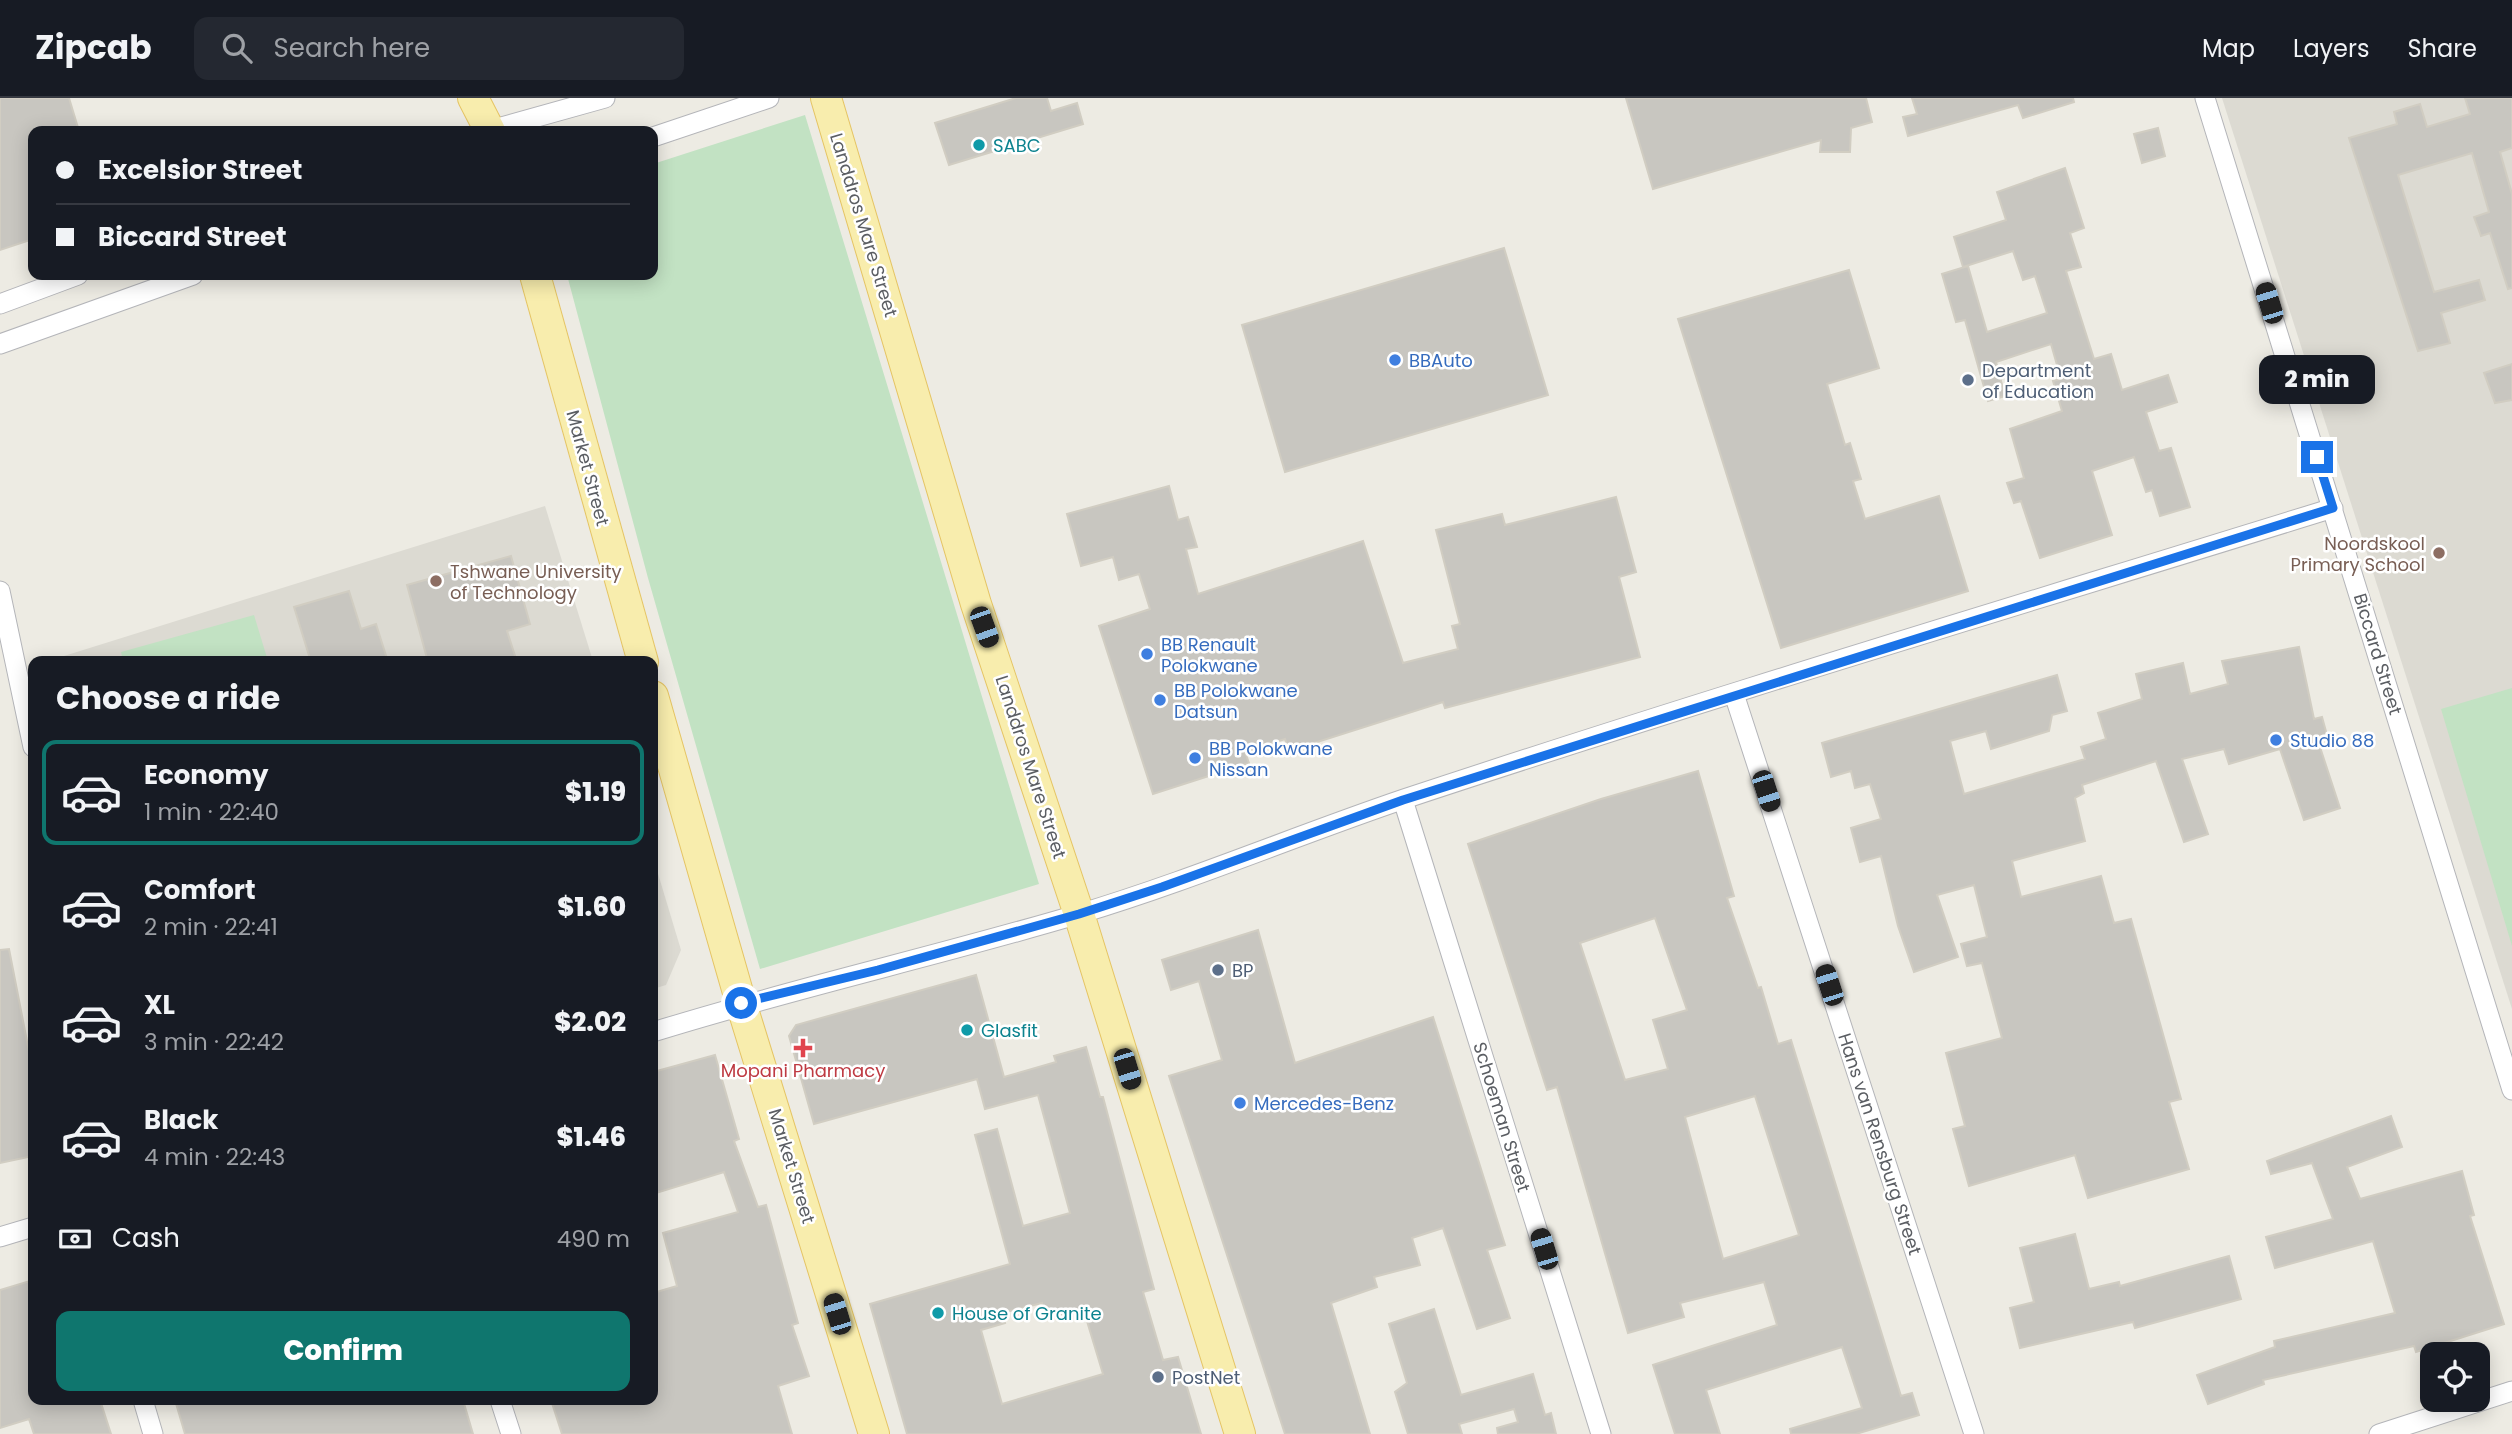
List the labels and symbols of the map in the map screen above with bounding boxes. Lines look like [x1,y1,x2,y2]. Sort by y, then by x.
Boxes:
street label: Landdros Mare Street [824,130,904,320]
place label: SABC [993,133,1041,158]
marker: SABC [971,137,987,153]
car [2253,280,2286,326]
place label: BBAuto [1409,348,1473,373]
marker: BBAuto [1387,352,1403,368]
callout: 2 min [2259,356,2375,404]
place label: Department of Education [1982,358,2094,404]
marker: Department of Education [1960,372,1976,388]
street label: Market Street [561,407,615,529]
route end [2301,441,2333,473]
place label: Noordskool Primary School [2291,531,2425,577]
marker: Noordskool Primary School [2431,545,2447,561]
place label: Tshwane University of Technology [450,559,622,605]
marker: Tshwane University of Technology [428,573,444,589]
street label: Biccard Street [2348,590,2408,718]
car [967,604,1002,650]
place label: BB Renault Polokwane [1161,632,1258,678]
marker: BB Renault Polokwane [1139,646,1155,662]
street label: Landdros Mare Street [990,672,1072,862]
place label: BB Polokwane Datsun [1174,678,1298,724]
marker: BB Polokwane Datsun [1152,692,1168,708]
place label: Studio 88 [2290,728,2374,753]
marker: Studio 88 [2268,732,2284,748]
place label: BB Polokwane Nissan [1209,736,1333,782]
marker: BB Polokwane Nissan [1187,750,1203,766]
car [1750,768,1783,814]
place label: BP [1232,958,1253,983]
marker: BP [1210,962,1226,978]
car [1813,962,1846,1008]
route start [725,987,757,1019]
place label: Glasfit [981,1018,1038,1043]
marker: Glasfit [959,1022,975,1038]
street label: Hans van Rensburg Street [1832,1030,1928,1258]
street label: Schoeman Street [1467,1039,1537,1195]
marker: Mopani Pharmacy [795,1040,811,1056]
car [1111,1046,1144,1092]
place label: Mopani Pharmacy [721,1058,885,1083]
place label: Mercedes-Benz [1254,1091,1394,1116]
marker: Mercedes-Benz [1232,1095,1248,1111]
street label: Market Street [763,1106,821,1226]
car [1528,1226,1561,1272]
car [821,1291,854,1337]
place label: House of Granite [952,1301,1102,1326]
marker: House of Granite [930,1305,946,1321]
place label: PostNet [1172,1365,1240,1390]
marker: PostNet [1150,1369,1166,1385]

